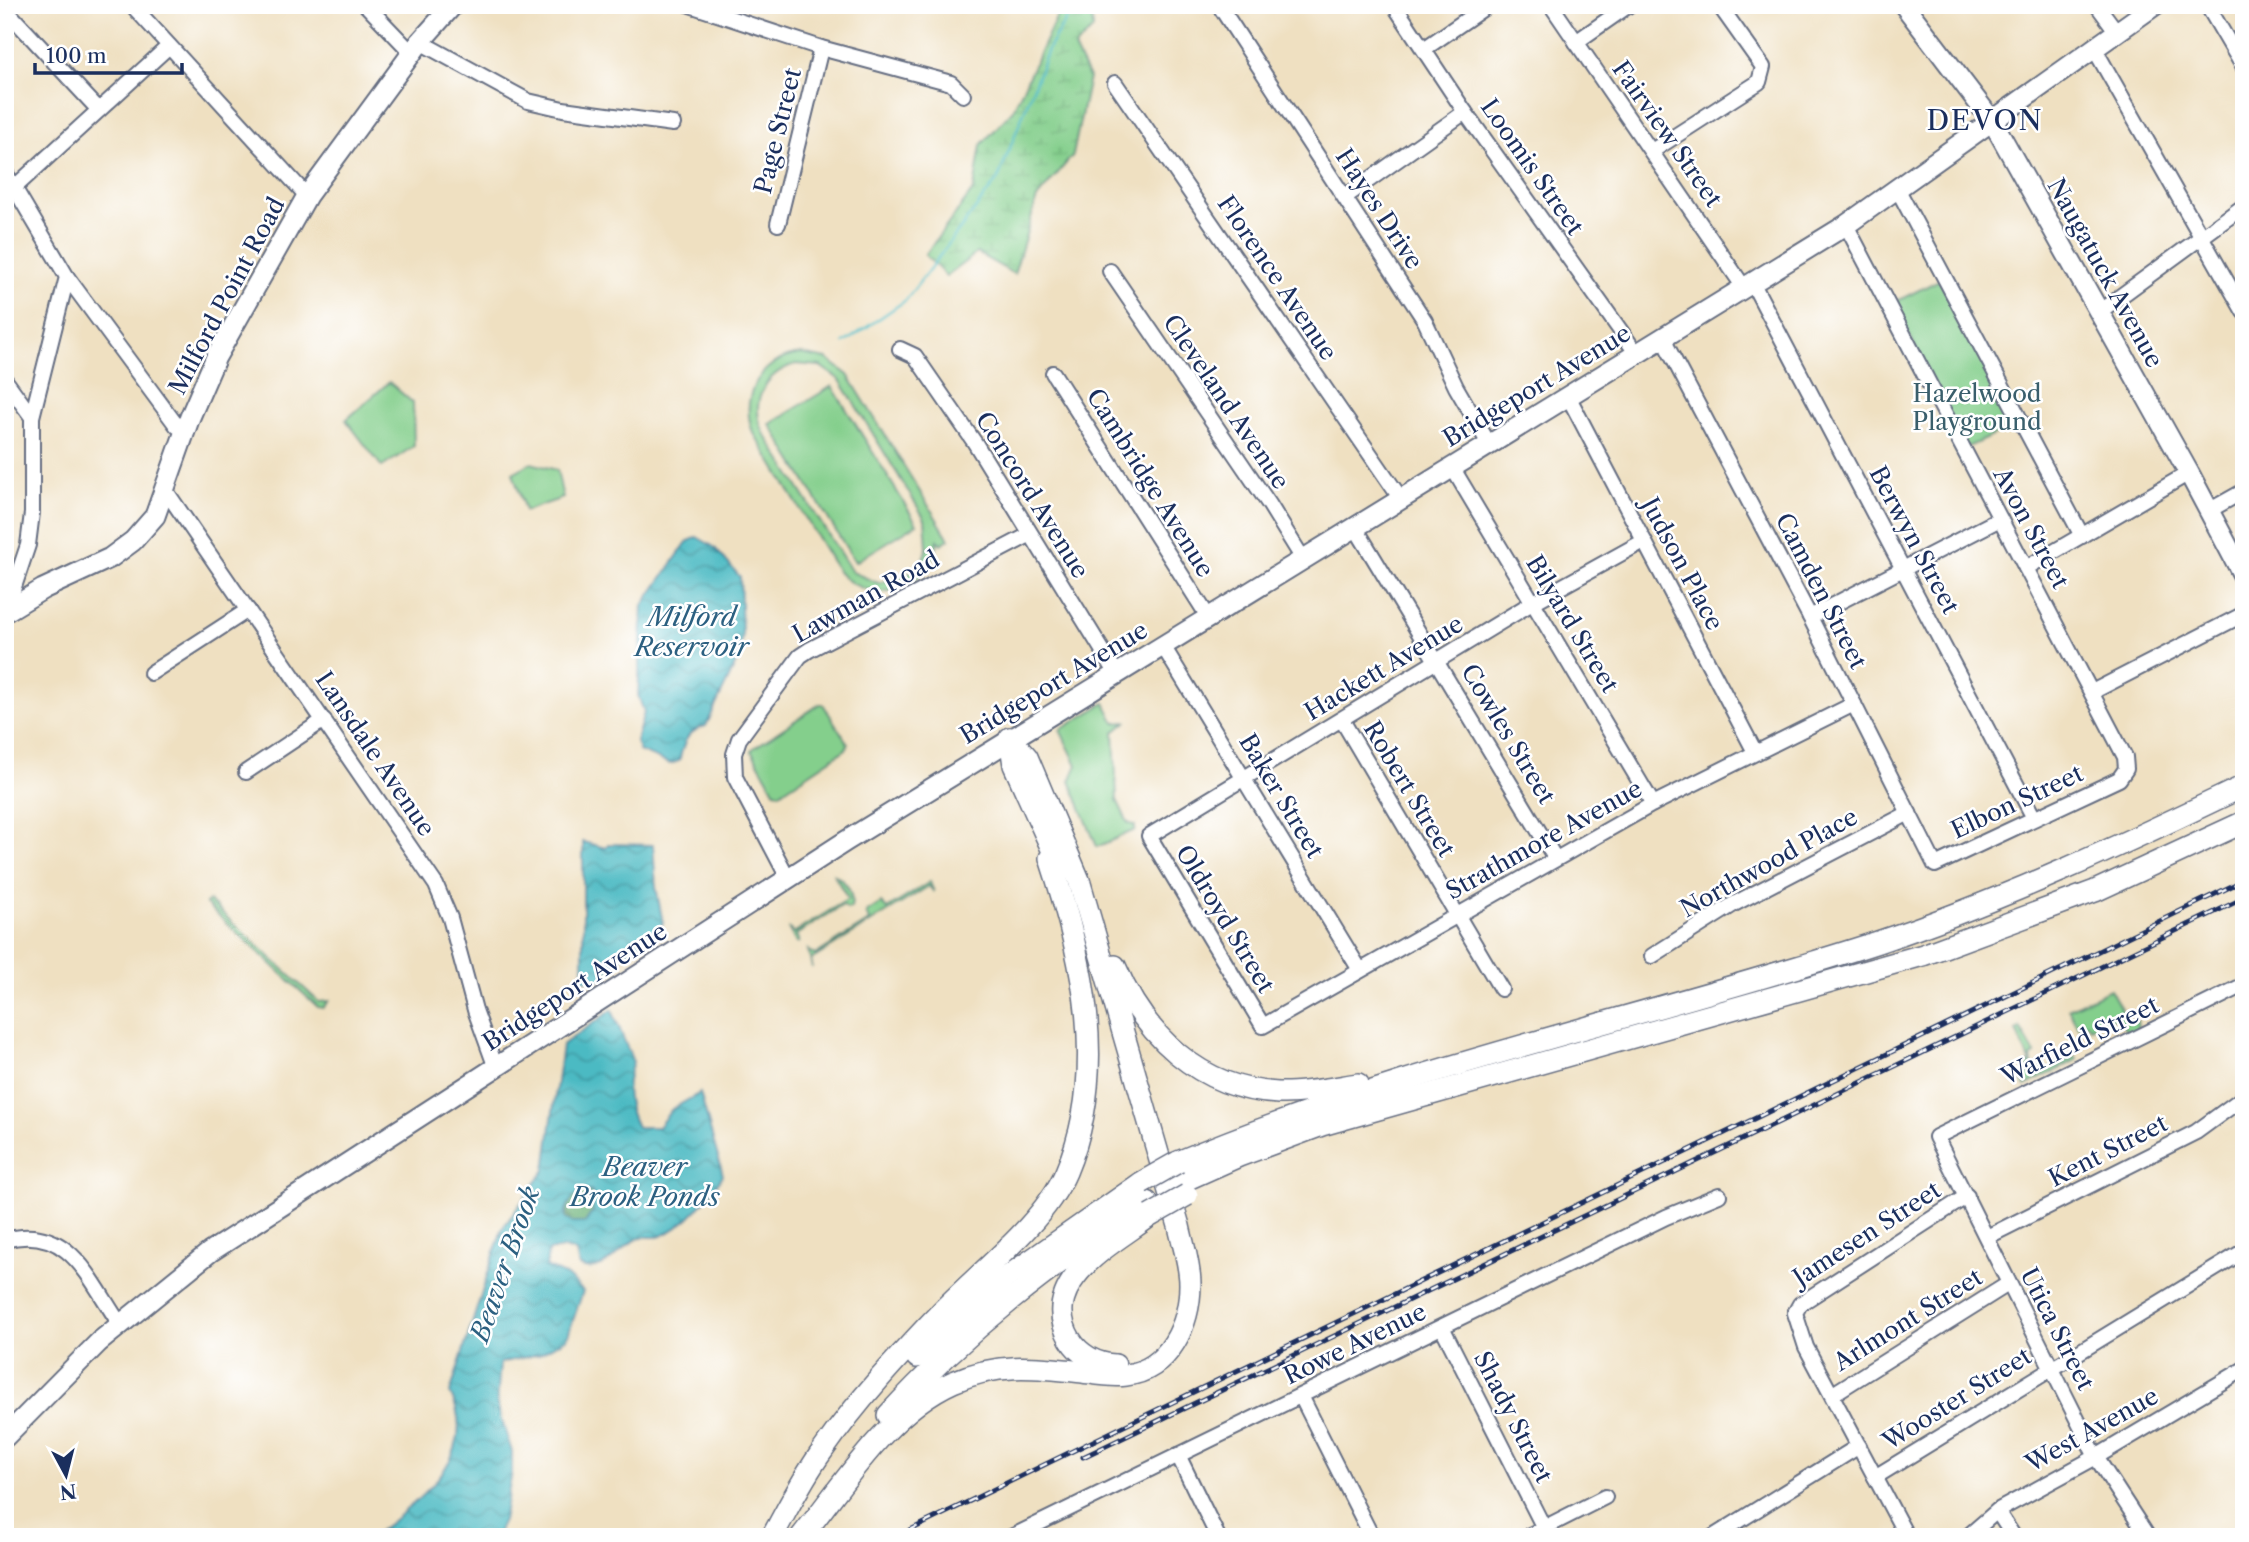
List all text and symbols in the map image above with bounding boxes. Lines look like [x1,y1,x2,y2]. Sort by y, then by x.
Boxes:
scale bar [35,32,182,76]
text: 100 m [46,43,107,68]
street label: Fairview Street [1606,55,1729,213]
street label: Page Street [748,65,807,197]
street label: Loomis Street [1475,93,1590,241]
district label: DEVON [1926,103,2044,137]
street label: Hayes Drive [1330,143,1429,274]
street label: Naugatuck Avenue [2041,173,2169,372]
street label: Florence Avenue [1212,190,1343,366]
street label: Milford Point Road [162,192,291,399]
street label: Cleveland Avenue [1157,309,1296,495]
street label: Bridgeport Avenue [1438,318,1636,453]
park label: Hazelwood Playground [1912,379,2042,436]
street label: Cambridge Avenue [1081,383,1220,582]
street label: Concord Avenue [970,406,1095,583]
street label: Berwyn Street [1863,461,1966,619]
street label: Avon Street [1987,461,2076,594]
street label: Judson Place [1634,489,1730,635]
street label: Camden Street [1770,508,1873,674]
street label: Lawman Road [787,544,945,649]
street label: Bilyard Street [1520,550,1625,698]
water label: Milford Reservoir [633,601,751,663]
street label: Hackett Avenue [1299,609,1468,726]
street label: Bridgeport Avenue [955,615,1153,750]
street label: Cowles Street [1455,659,1562,809]
street label: Lansdale Avenue [310,666,441,842]
street label: Robert Street [1358,716,1462,862]
street label: Baker Street [1233,728,1330,864]
street label: Elbon Street [1946,758,2088,845]
street label: Strathmore Avenue [1440,774,1647,906]
street label: Northwood Place [1675,802,1862,923]
street label: Oldroyd Street [1170,840,1281,998]
street label: Bridgeport Avenue [477,916,672,1057]
street label: Warfield Street [1995,990,2164,1092]
street label: Kent Street [2044,1108,2172,1193]
water label: Beaver Brook Ponds [568,1151,720,1213]
street label: Jamesen Street [1784,1175,1946,1294]
water label: Beaver Brook [463,1182,547,1348]
street label: Arlmont Street [1827,1262,1988,1377]
street label: Utica Street [2014,1263,2101,1395]
street label: Rowe Avenue [1279,1297,1431,1391]
street label: Wooster Street [1876,1341,2037,1456]
street label: Shady Street [1468,1346,1559,1488]
street label: West Avenue [2019,1381,2163,1478]
north arrow [32,1440,102,1510]
text: N [58,1479,78,1504]

